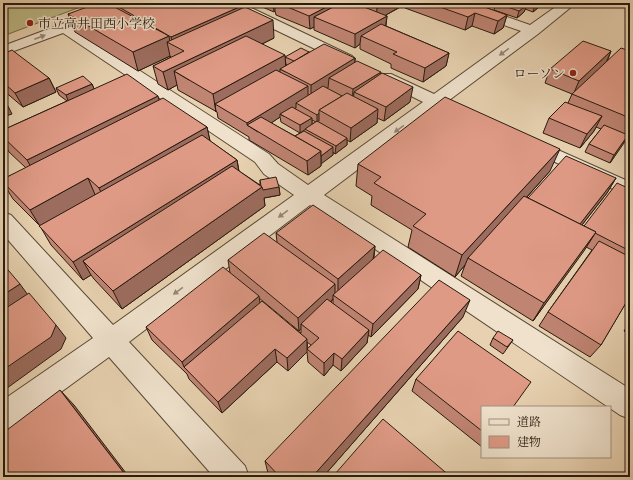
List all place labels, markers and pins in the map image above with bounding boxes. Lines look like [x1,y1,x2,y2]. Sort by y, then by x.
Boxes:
place label: 市立高井田西小学校 [38,14,155,33]
marker: 市立高井田西小学校 [25,18,35,28]
place label: ローソン [514,64,565,83]
marker: ローソン [568,68,578,78]

